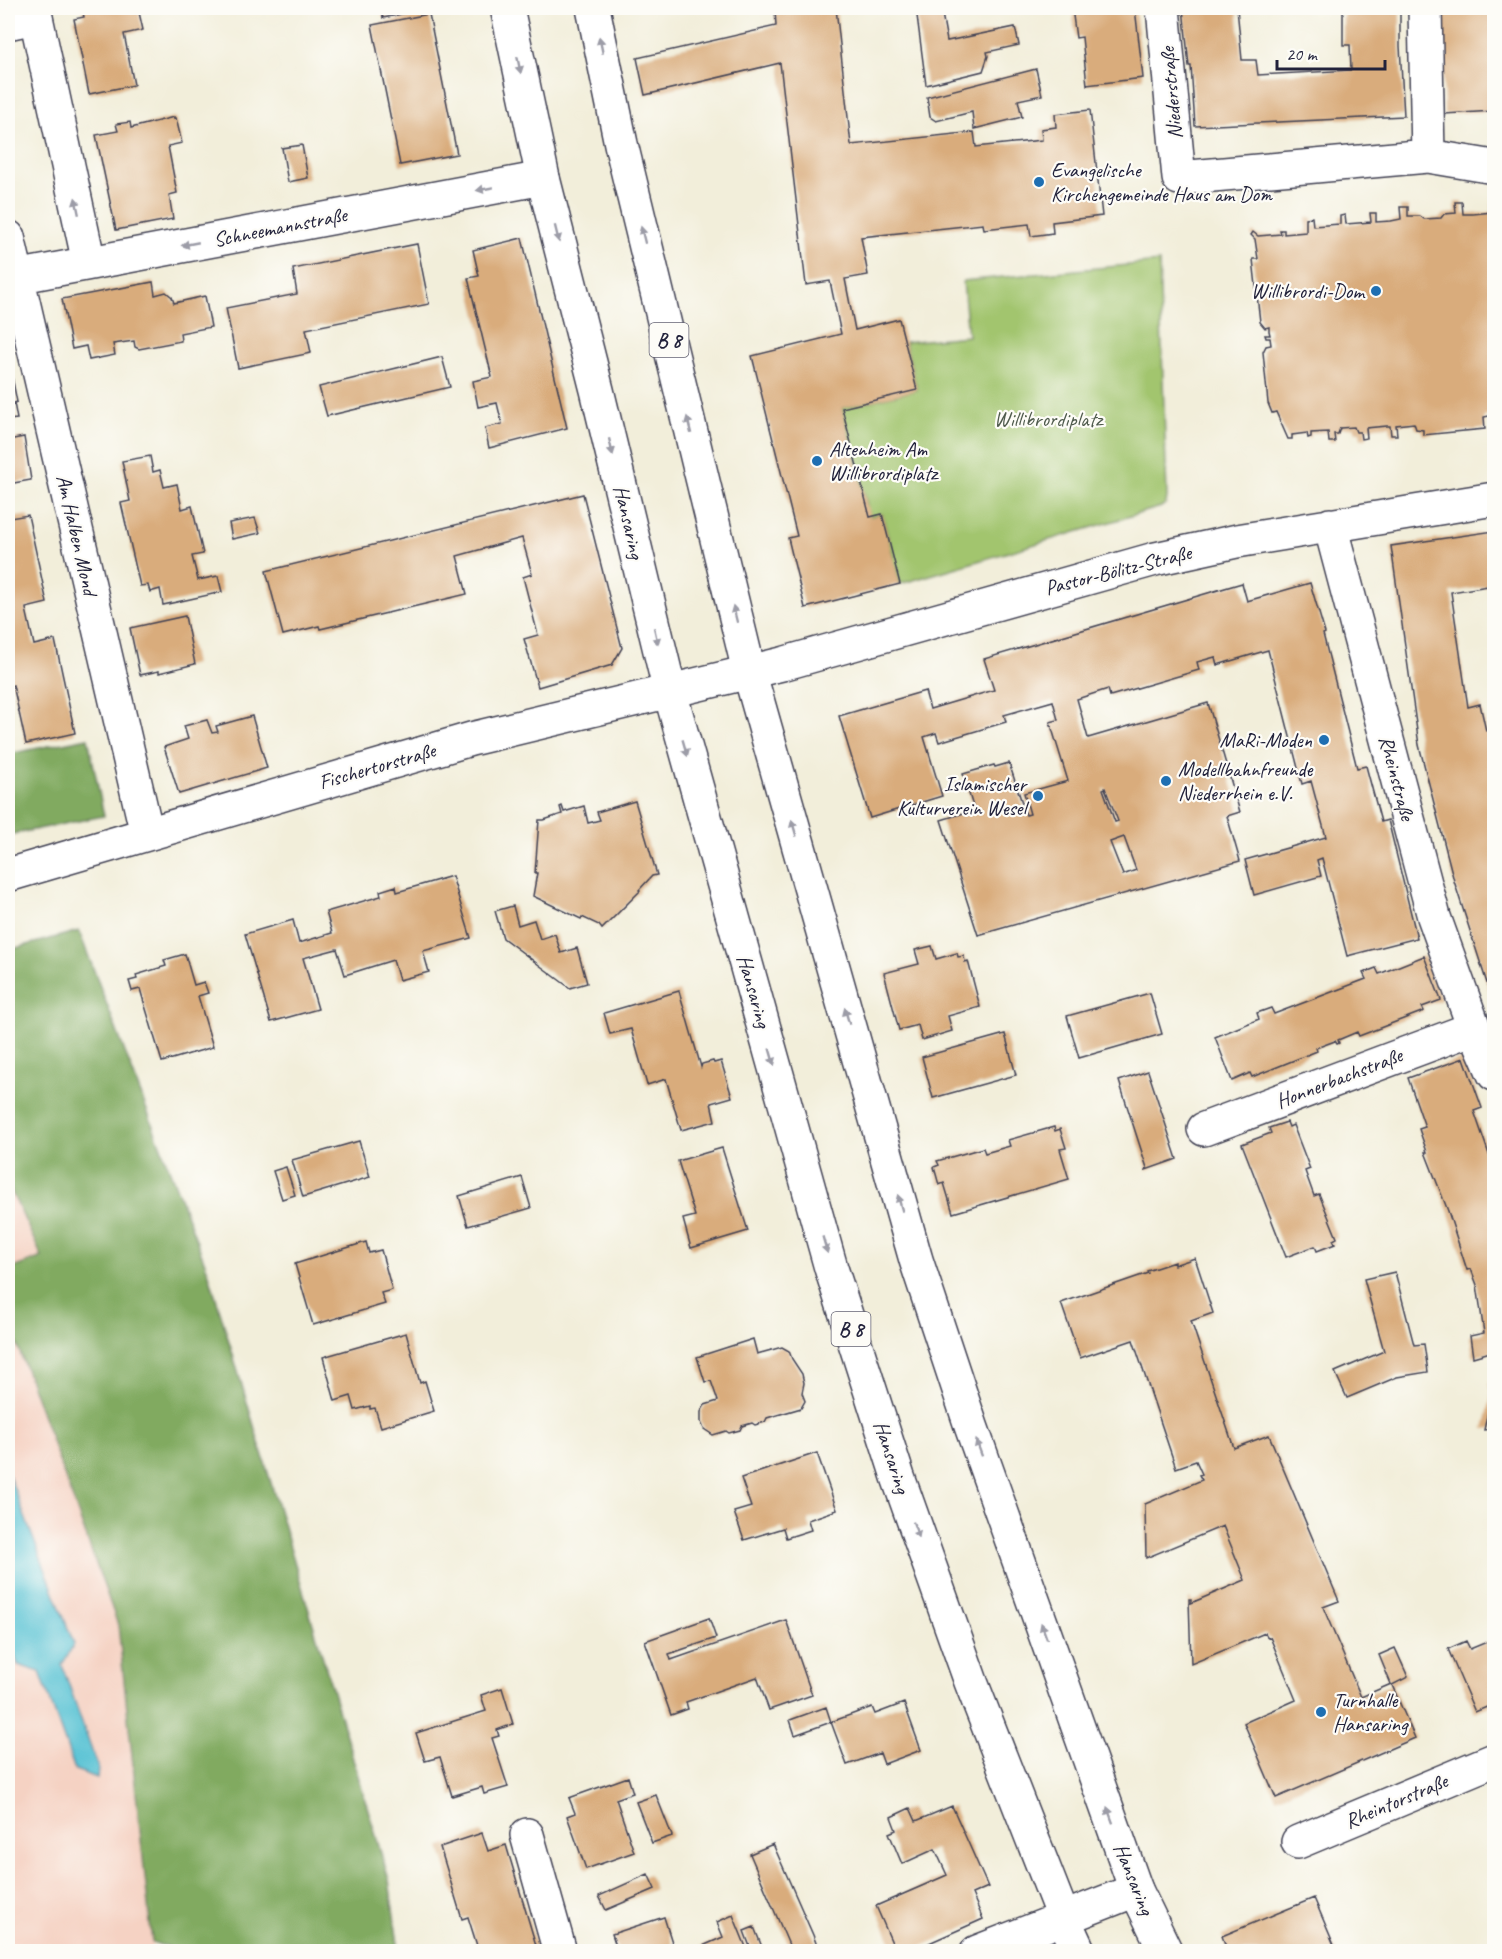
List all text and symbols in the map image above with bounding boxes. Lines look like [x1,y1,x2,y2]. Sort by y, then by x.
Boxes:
scale bar [1277,33,1385,71]
one-way arrow [596,35,605,54]
text: 20 m [1286,43,1319,65]
street label: Niederstraße [1154,44,1188,140]
one-way arrow [515,55,524,74]
place label: Evangelische Kirchengemeinde Haus am Dom [1051,157,1273,207]
marker: Evangelische Kirchengemeinde Haus am Dom [1032,175,1046,189]
one-way arrow [476,185,495,194]
one-way arrow [71,196,81,215]
street label: Schneemannstraße [211,201,351,253]
one-way arrow [553,225,563,243]
one-way arrow [638,226,648,245]
one-way arrow [181,240,200,249]
place label: Willibrordi-Dom [1251,278,1366,304]
marker: Willibrordi-Dom [1369,284,1383,298]
road number: B 8 [650,323,688,357]
park label: Willibrordiplatz [994,406,1104,432]
one-way arrow [684,416,694,434]
place label: Altenheim Am Willibrordiplatz [829,436,939,486]
one-way arrow [607,437,616,456]
marker: Altenheim Am Willibrordiplatz [810,454,824,468]
street label: Am Halben Mond [51,472,104,600]
street label: Hansaring [608,483,650,563]
street label: Pastor-Bölitz-Straße [1042,539,1196,601]
one-way arrow [730,605,740,624]
one-way arrow [652,627,662,646]
place label: MaRi-Moden [1219,727,1313,753]
marker: MaRi-Moden [1317,733,1331,747]
street label: Rheinstraße [1373,733,1421,825]
street label: Fischertorstraße [316,736,440,795]
one-way arrow [681,739,691,757]
place label: Modellbahnfreunde Niederrhein e.V. [1178,756,1313,806]
place label: Islamischer Kulturverein Wesel [897,771,1029,821]
marker: Modellbahnfreunde Niederrhein e.V. [1159,774,1173,788]
marker: Islamischer Kulturverein Wesel [1031,789,1045,803]
one-way arrow [789,819,798,837]
street label: Hansaring [731,952,777,1032]
one-way arrow [842,1007,851,1025]
street label: Honnerbachstraße [1272,1041,1408,1114]
one-way arrow [768,1048,777,1066]
one-way arrow [895,1194,904,1212]
one-way arrow [821,1236,830,1254]
road number: B 8 [832,1312,870,1346]
street label: Hansaring [868,1418,916,1498]
one-way arrow [973,1439,983,1457]
one-way arrow [912,1521,922,1539]
one-way arrow [1039,1622,1049,1640]
place label: Turnhalle Hansaring [1333,1687,1409,1737]
marker: Turnhalle Hansaring [1314,1705,1328,1719]
street label: Rheintorstraße [1341,1767,1453,1834]
one-way arrow [1104,1806,1114,1824]
street label: Hansaring [1108,1840,1161,1920]

